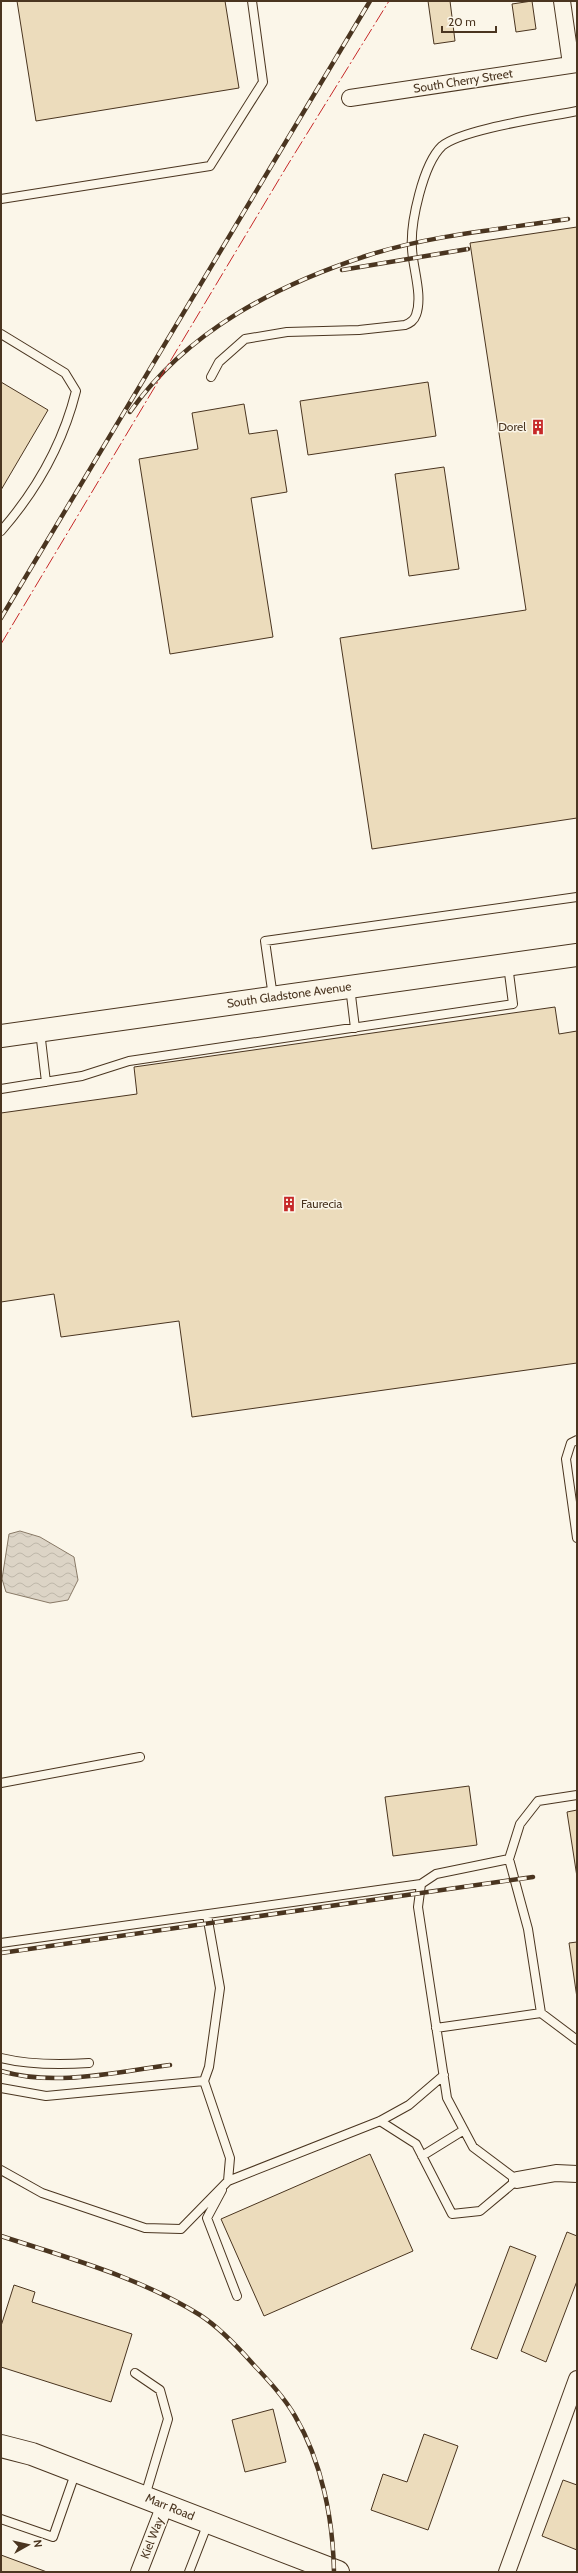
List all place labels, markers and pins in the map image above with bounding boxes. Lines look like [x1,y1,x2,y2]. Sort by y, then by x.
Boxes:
building icon: Dorel [529,418,547,436]
place label: Dorel [498,419,526,434]
building icon: Faurecia [280,1195,298,1213]
place label: Faurecia [301,1196,342,1211]

